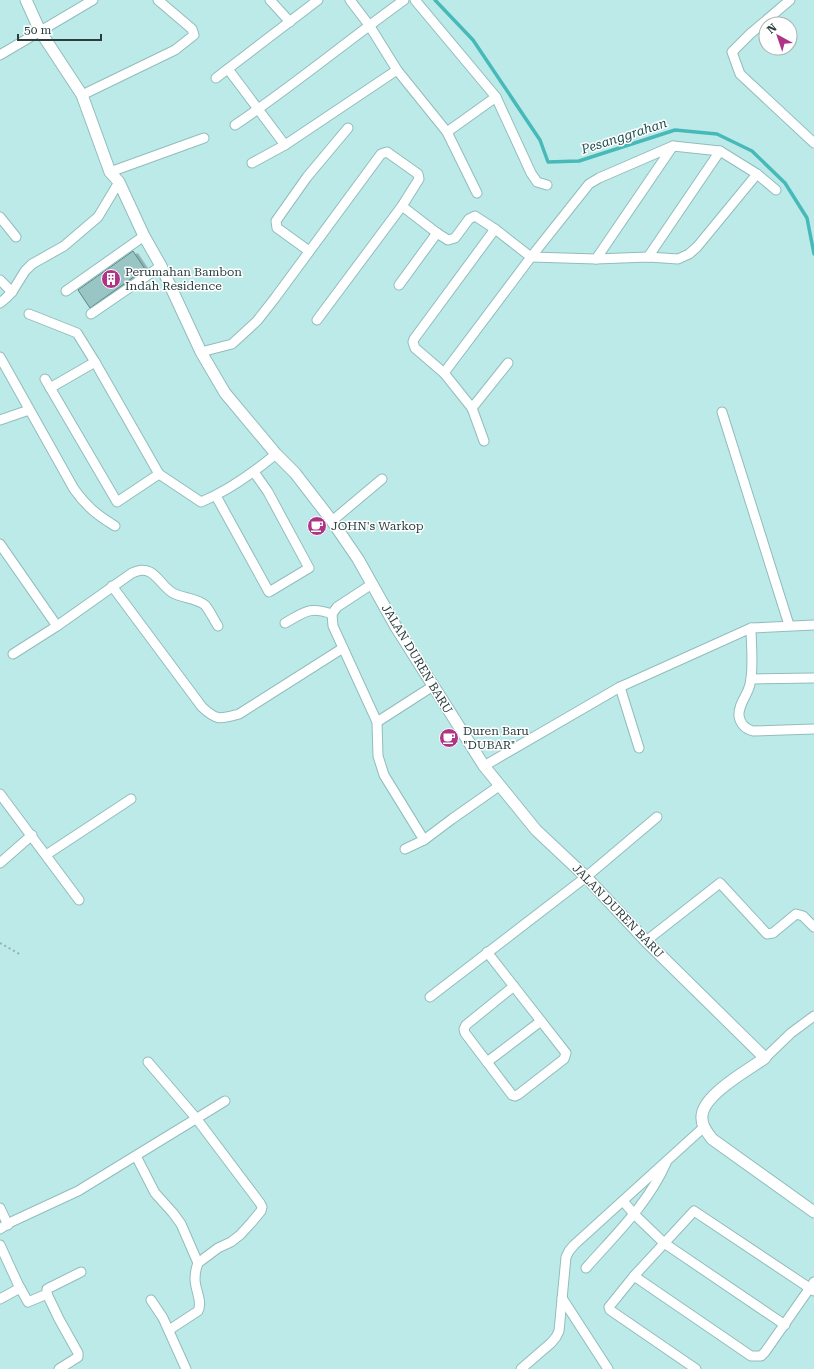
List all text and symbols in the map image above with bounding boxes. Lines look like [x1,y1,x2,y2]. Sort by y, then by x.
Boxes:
scale bar [18,16,101,42]
north arrow [758,16,798,56]
text: N [764,21,780,36]
text: 50 m [24,23,51,37]
water label: Pesanggrahan [578,115,669,157]
place label: Perumahan Bambon Indah Residence [125,265,242,293]
building icon: Perumahan Bambon Indah Residence [100,268,122,290]
cafe icon: JOHN's Warkop [306,515,328,537]
place label: JOHN's Warkop [331,519,424,533]
street label: JALAN DUREN BARU [379,602,455,716]
place label: Duren Baru "DUBAR" [463,724,529,752]
cafe icon: Duren Baru "DUBAR" [438,727,460,749]
street label: JALAN DUREN BARU [570,861,667,961]

